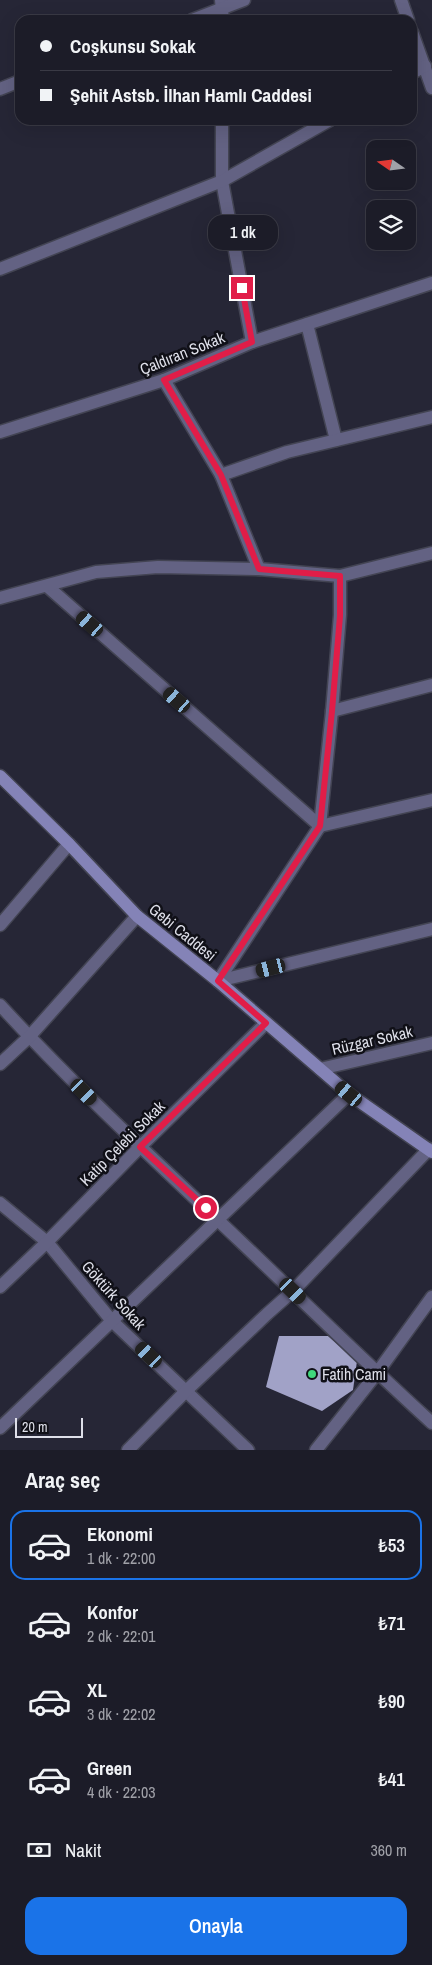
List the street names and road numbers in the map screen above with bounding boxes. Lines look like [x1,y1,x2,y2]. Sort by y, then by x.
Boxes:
street label: Çaldıran Sokak [136,326,228,380]
street label: Gebi Caddesi [145,898,221,966]
street label: Rüzgar Sokak [329,1020,415,1060]
street label: Katip Çelebi Sokak [75,1095,170,1190]
street label: Göktürk Sokak [77,1256,151,1335]

